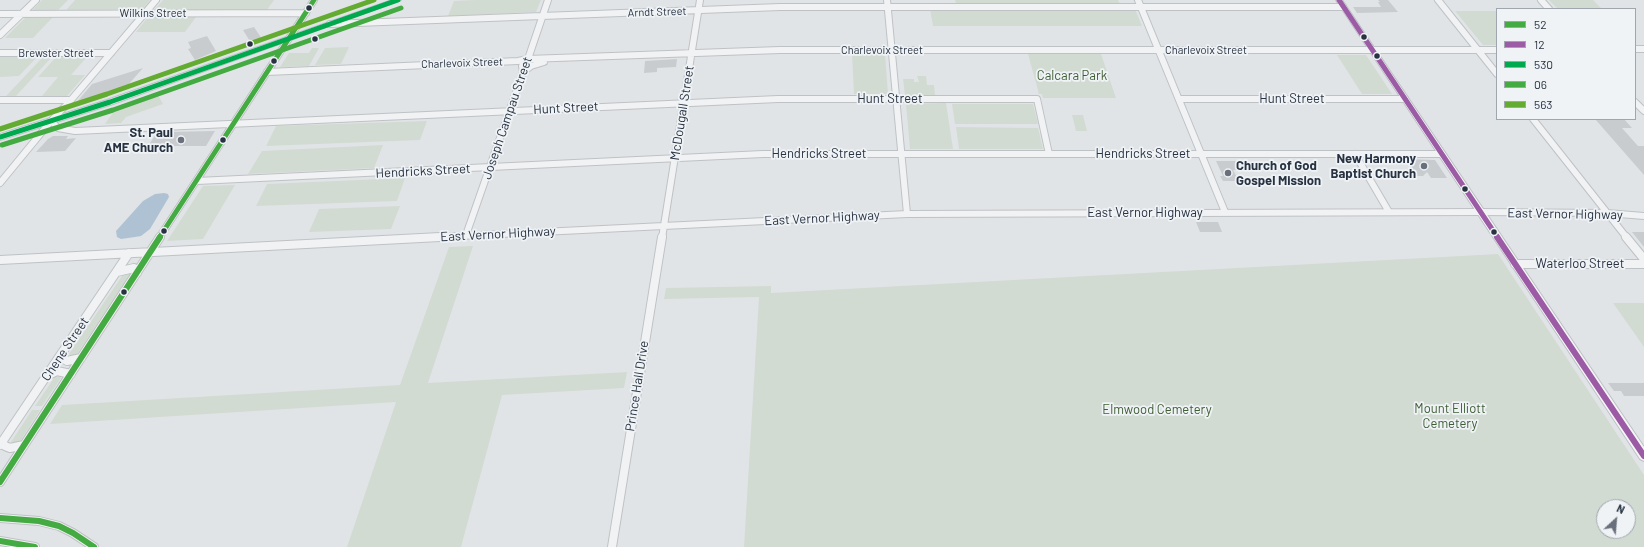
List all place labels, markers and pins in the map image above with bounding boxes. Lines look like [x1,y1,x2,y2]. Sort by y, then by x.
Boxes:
unlabelled marker [304,3,314,13]
unlabelled marker [1359,32,1369,42]
unlabelled marker [310,34,320,44]
unlabelled marker [245,39,255,49]
unlabelled marker [1372,51,1382,61]
unlabelled marker [269,56,279,66]
place label: St. Paul AME Church [104,125,173,156]
marker: St. Paul AME Church [176,135,186,145]
unlabelled marker [218,135,228,145]
place label: New Harmony Baptist Church [1330,151,1416,182]
place label: Church of God Gospel Mission [1236,158,1321,189]
marker: New Harmony Baptist Church [1419,161,1429,171]
marker: Church of God Gospel Mission [1223,168,1233,178]
unlabelled marker [1460,184,1470,194]
unlabelled marker [159,226,169,236]
unlabelled marker [1489,227,1499,237]
unlabelled marker [119,287,129,297]

